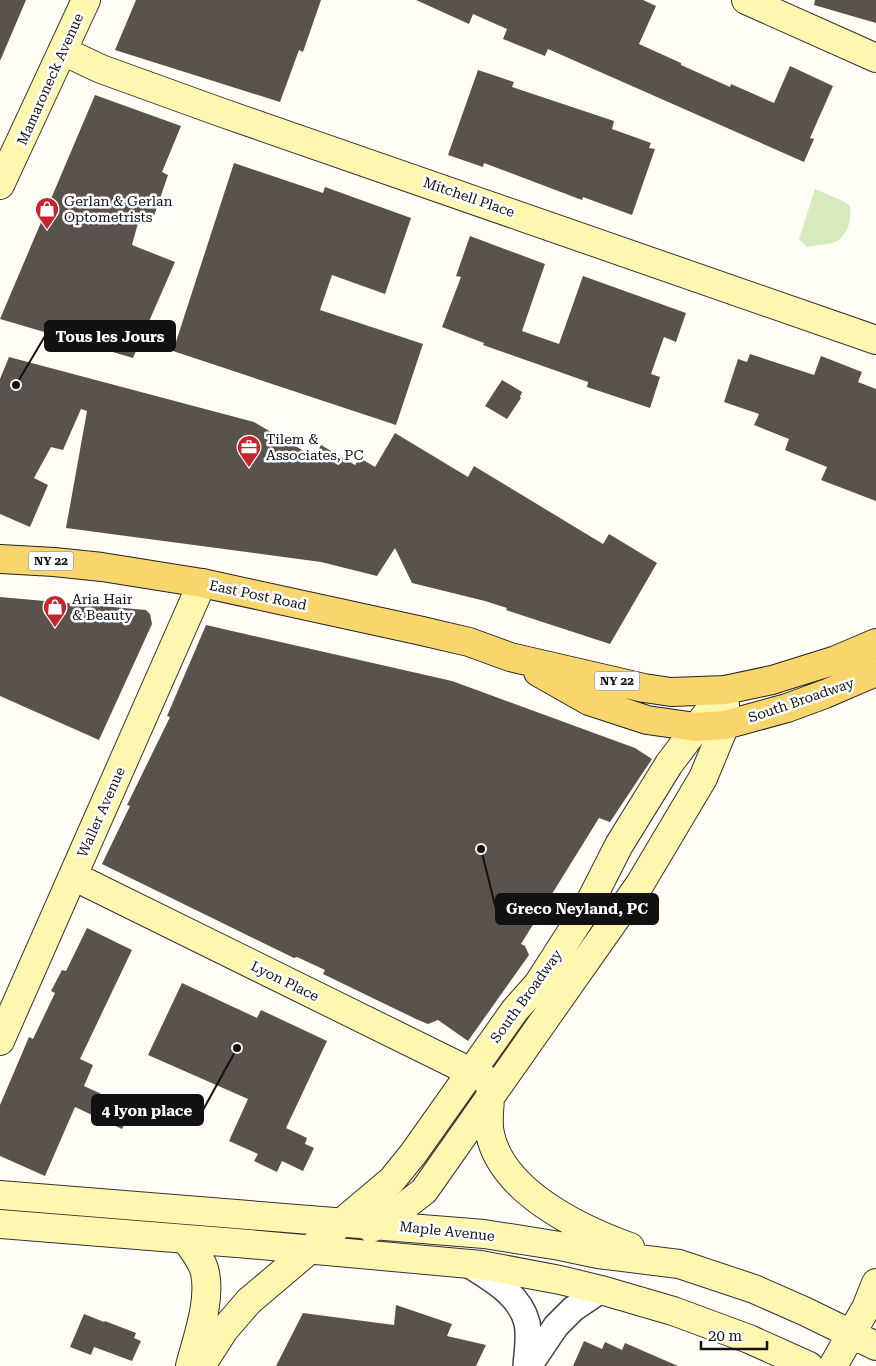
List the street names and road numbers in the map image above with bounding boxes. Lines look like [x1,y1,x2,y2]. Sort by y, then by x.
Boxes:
street label: Mamaroneck Avenue [14,10,86,147]
street label: Mitchell Place [421,174,517,220]
road number: NY 22 [28,552,74,570]
street label: East Post Road [208,577,308,613]
road number: NY 22 [594,671,640,690]
street label: South Broadway [746,674,857,726]
street label: Waller Avenue [74,764,128,860]
street label: South Broadway [487,946,565,1046]
street label: Lyon Place [248,958,322,1005]
street label: Maple Avenue [399,1218,496,1244]

